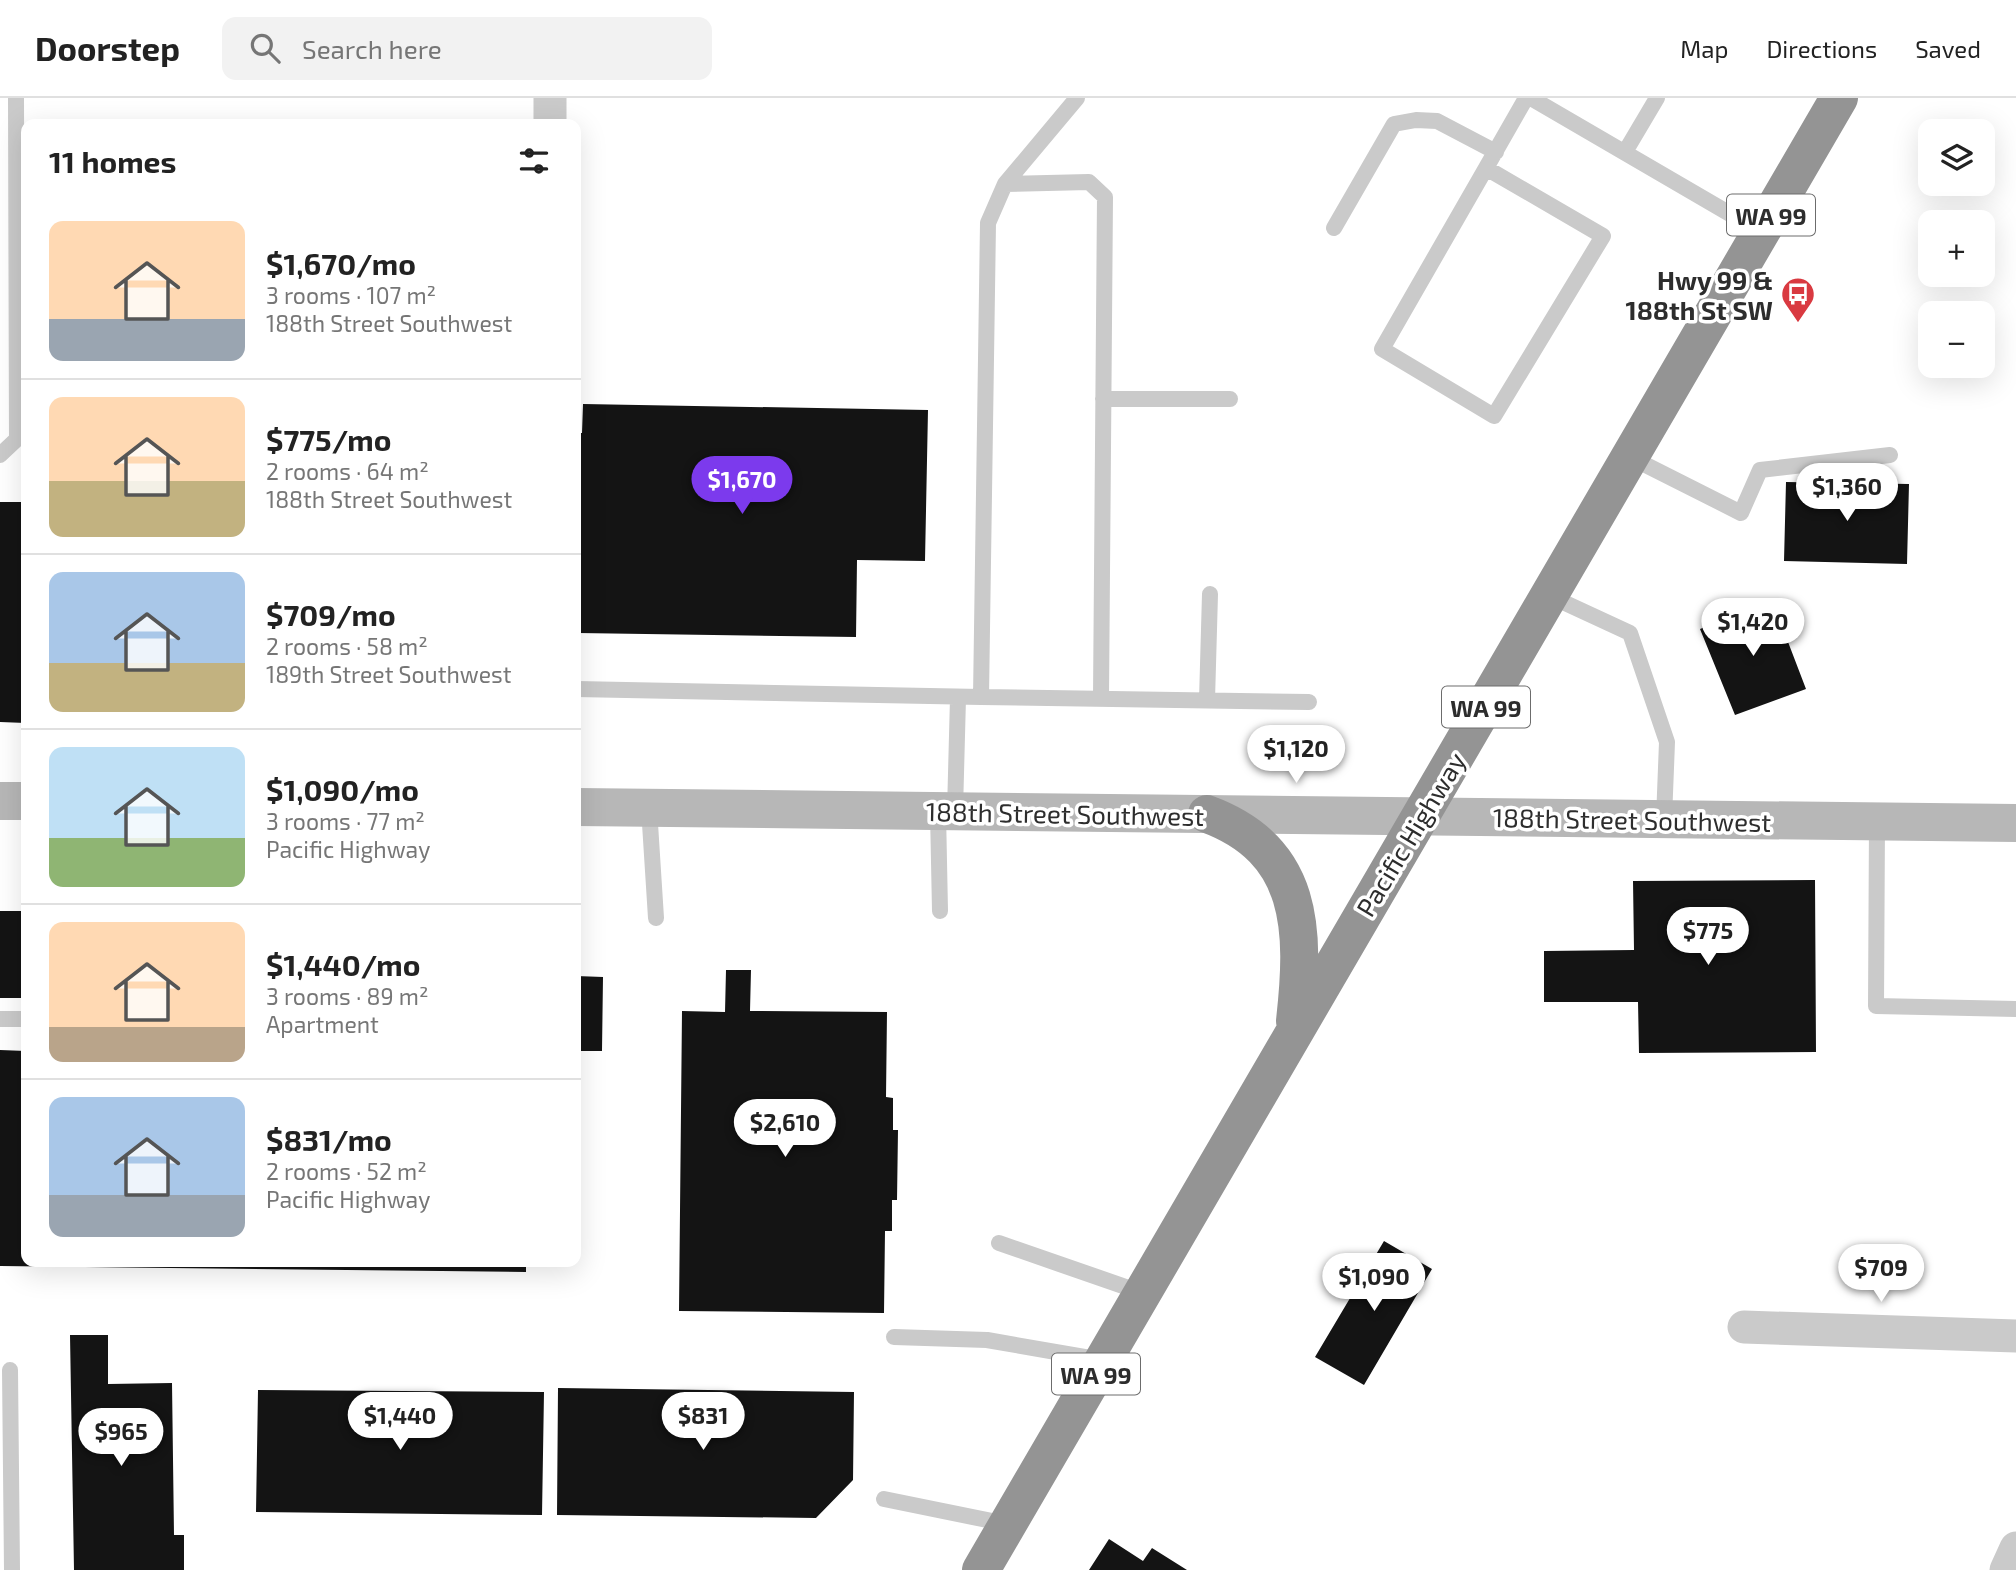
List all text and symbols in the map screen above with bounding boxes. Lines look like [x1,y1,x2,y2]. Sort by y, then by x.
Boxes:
search box [222,17,712,80]
text: Doorstep [35,28,180,68]
icon: search [246,29,284,67]
text: Search here [302,33,442,64]
text: Map [1680,34,1728,63]
text: Directions [1766,34,1877,63]
text: Saved [1915,34,1981,63]
map controls [1918,119,1995,378]
button: layers [1918,119,1995,196]
icon: filters [515,142,553,180]
text: 11 homes [49,143,176,179]
road number: WA 99 [1727,194,1815,236]
button: + [1918,210,1995,287]
text: $1,670/mo [266,245,416,281]
icon: home [105,249,189,333]
place label: Hwy 99 & 188th St SW [1625,264,1773,325]
bus stop icon: Hwy 99 & 188th St SW [1779,275,1817,324]
text: 3 rooms · 107 m² [266,281,436,309]
button: − [1918,301,1995,378]
text: 188th Street Southwest [266,309,512,337]
text: $775/mo [266,421,391,457]
icon: home [105,425,189,509]
pin: $1,670 [685,456,799,516]
text: 2 rooms · 64 m² [266,457,429,485]
pin: $1,360 [1790,464,1904,523]
text: $1,670 [707,465,777,493]
text: $1,360 [1812,472,1882,500]
text: 188th Street Southwest [266,485,512,513]
text: $709/mo [266,596,396,632]
pin: $1,420 [1696,598,1810,658]
icon: home [105,600,189,684]
text: $1,420 [1717,607,1789,635]
text: 2 rooms · 58 m² [266,632,428,660]
text: 189th Street Southwest [266,660,511,688]
road number: WA 99 [1442,686,1530,728]
pin: $1,120 [1239,726,1353,785]
text: $1,120 [1263,734,1329,762]
street label: Pacific Highway [1349,746,1471,922]
text: $1,090/mo [266,771,419,807]
icon: home [105,775,189,859]
street label: 188th Street Southwest [926,795,1205,831]
street label: 188th Street Southwest [1493,801,1772,837]
text: 3 rooms · 77 m² [266,807,425,835]
text: Pacific Highway [266,835,430,863]
pin: $775 [1667,908,1749,967]
text: $775 [1683,916,1733,944]
text: $1,440/mo [266,946,420,982]
icon: home [105,950,189,1034]
text: 3 rooms · 89 m² [266,982,428,1010]
text: Apartment [266,1010,379,1038]
pin: $2,610 [728,1100,842,1159]
text: $2,610 [750,1108,820,1136]
text: $831/mo [266,1121,392,1157]
icon: home [105,1125,189,1209]
text: 2 rooms · 52 m² [266,1157,427,1185]
text: Pacific Highway [266,1185,430,1213]
pin: $709 [1840,1244,1922,1304]
text: $709 [1854,1253,1908,1281]
pin: $1,090 [1317,1254,1431,1313]
text: $1,090 [1338,1262,1410,1290]
road number: WA 99 [1052,1354,1140,1394]
pin: $1,440 [343,1392,457,1452]
pin: $831 [662,1392,744,1452]
text: $1,440 [364,1401,436,1429]
text: $831 [678,1401,728,1429]
pin: $965 [80,1408,162,1468]
text: $965 [94,1417,148,1445]

